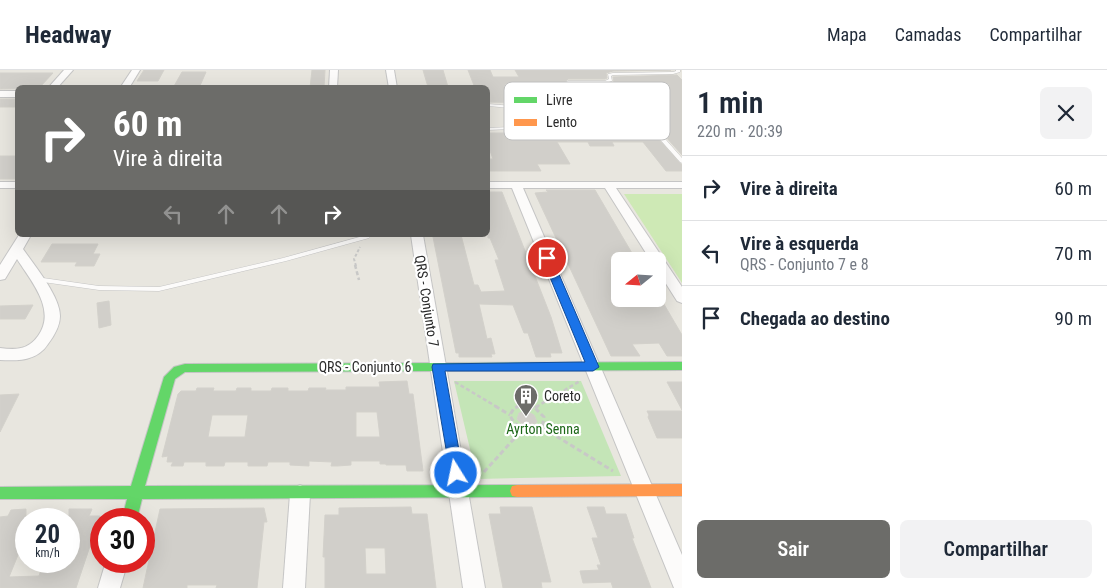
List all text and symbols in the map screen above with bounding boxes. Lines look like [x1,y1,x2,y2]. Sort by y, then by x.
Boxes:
text: Headway [25,21,111,49]
text: Mapa [827,24,867,45]
text: Camadas [895,24,961,45]
text: Compartilhar [989,24,1082,45]
legend [504,82,670,140]
text: 1 min [697,85,763,120]
button: close [1040,87,1092,139]
text: Livre [546,92,573,108]
text: 60 m [113,104,182,145]
icon: right [30,105,95,170]
text: Lento [546,114,577,130]
text: 220 m · 20:39 [697,122,783,141]
text: Vire à direita [113,146,223,171]
icon: right [697,174,725,202]
text: Vire à direita [740,177,838,200]
text: 60 m [1055,177,1092,200]
icon: left [159,200,187,228]
icon: ahead [212,200,240,228]
icon: ahead [265,200,293,228]
icon: right [318,200,346,228]
text: Vire à esquerda [740,232,859,255]
pin [526,237,568,279]
icon: left [697,239,725,267]
text: 70 m [1055,242,1092,265]
icon: arrive [533,244,561,272]
north arrow [611,252,666,308]
map controls [611,252,666,307]
street label: QRS - Conjunto 7 [412,254,442,348]
text: QRS - Conjunto 7 e 8 [740,255,869,274]
icon: arrive [697,304,725,332]
text: Chegada ao destino [740,307,890,330]
text: 90 m [1055,307,1092,330]
street label: QRS - Conjunto 6 [319,359,411,375]
building icon: Coreto [513,383,539,417]
place label: Coreto [544,388,581,404]
park label: Ayrton Senna [506,421,580,437]
position arrow [429,446,481,498]
speed limit sign: 30 [90,508,155,573]
text: 20 [35,520,60,549]
button: Sair [697,520,890,578]
button: Compartilhar [900,520,1092,578]
text: km/h [35,546,60,560]

